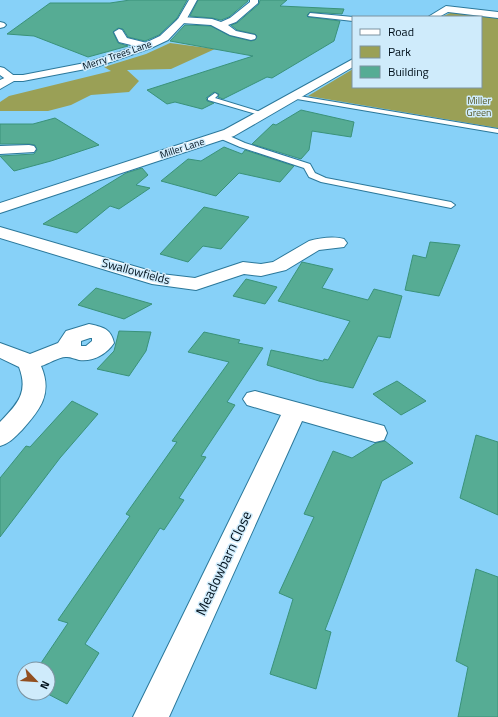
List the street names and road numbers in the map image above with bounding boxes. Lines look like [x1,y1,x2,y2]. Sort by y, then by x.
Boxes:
street label: Merry Trees Lane [80,36,154,74]
street label: Miller Lane [158,134,206,162]
street label: Swallowfields [100,253,173,289]
street label: Meadowbarn Close [190,507,256,619]

